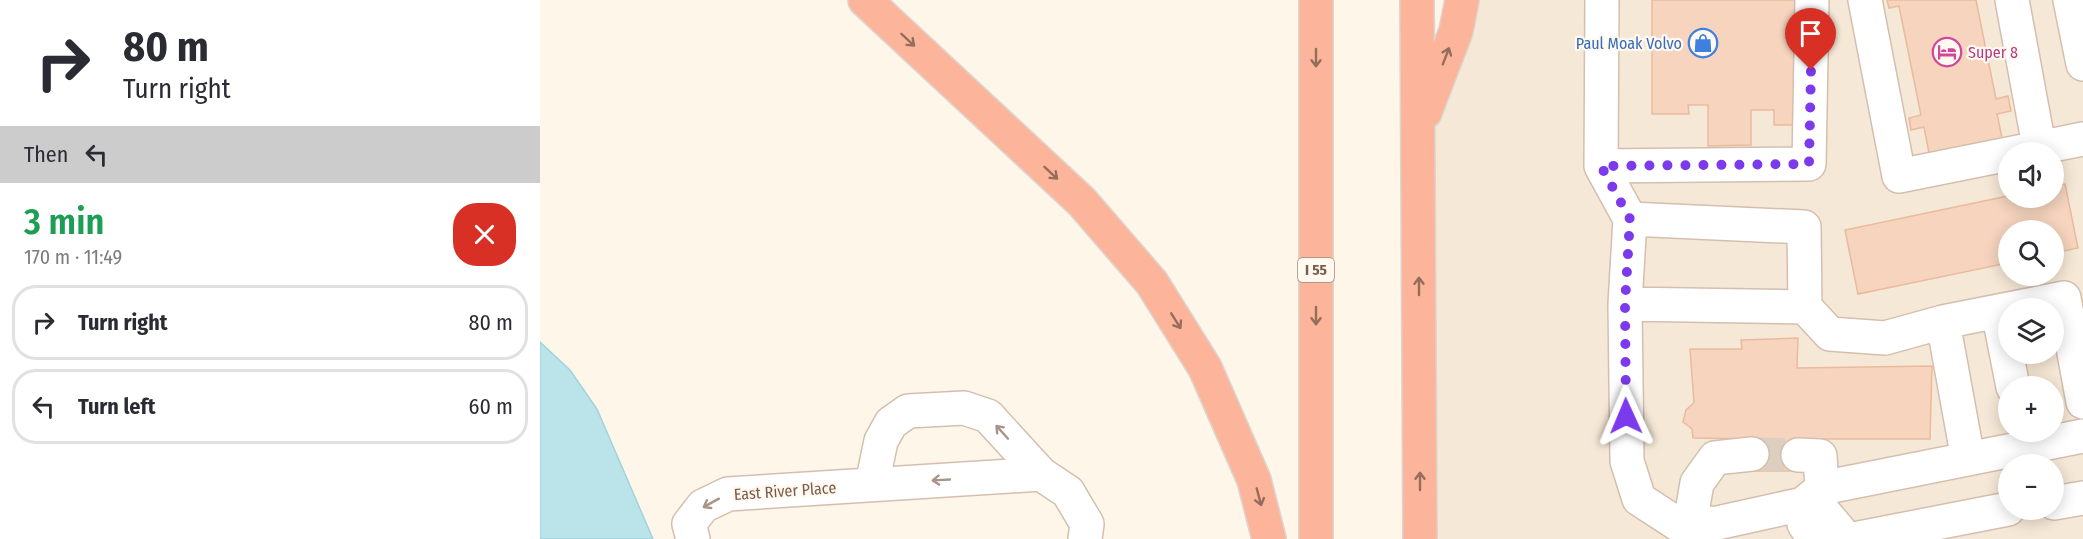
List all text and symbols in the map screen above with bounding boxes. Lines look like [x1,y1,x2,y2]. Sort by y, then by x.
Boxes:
pin [1785,8,1836,70]
icon: arrive [1794,17,1827,50]
text: 80 m [123,22,209,72]
icon: right [24,24,102,102]
shop icon: Paul Moak Volvo [1687,27,1719,59]
one-way arrow [900,33,915,47]
place label: Paul Moak Volvo [1576,34,1682,53]
hotel icon: Super 8 [1931,36,1963,68]
place label: Super 8 [1968,43,2018,62]
one-way arrow [1310,48,1322,68]
one-way arrow [1441,48,1452,66]
text: Turn right [123,73,231,105]
icon: left [80,138,113,171]
text: Then [24,141,68,168]
map controls [1998,142,2064,520]
button: sound [1998,142,2064,208]
one-way arrow [1043,166,1058,180]
text: 3 min [24,200,104,244]
button: close [453,203,516,266]
button: search [1998,220,2064,286]
text: 170 m · 11:49 [24,245,122,269]
road number: I 55 [1298,258,1334,282]
one-way arrow [1413,276,1425,296]
button: layers [1998,298,2064,364]
icon: right [27,306,60,339]
one-way arrow [1310,306,1322,326]
text: Turn right [78,309,167,336]
text: 80 m [468,309,513,336]
one-way arrow [1171,312,1183,329]
button: + [1998,376,2064,442]
position arrow [1594,384,1658,448]
icon: left [27,390,60,423]
text: Turn left [78,393,156,420]
text: 60 m [469,393,513,420]
one-way arrow [995,424,1009,439]
button: − [1998,454,2064,520]
one-way arrow [1414,471,1426,491]
one-way arrow [931,475,951,486]
street label: East River Place [733,478,837,504]
one-way arrow [1253,487,1265,506]
one-way arrow [703,497,720,509]

